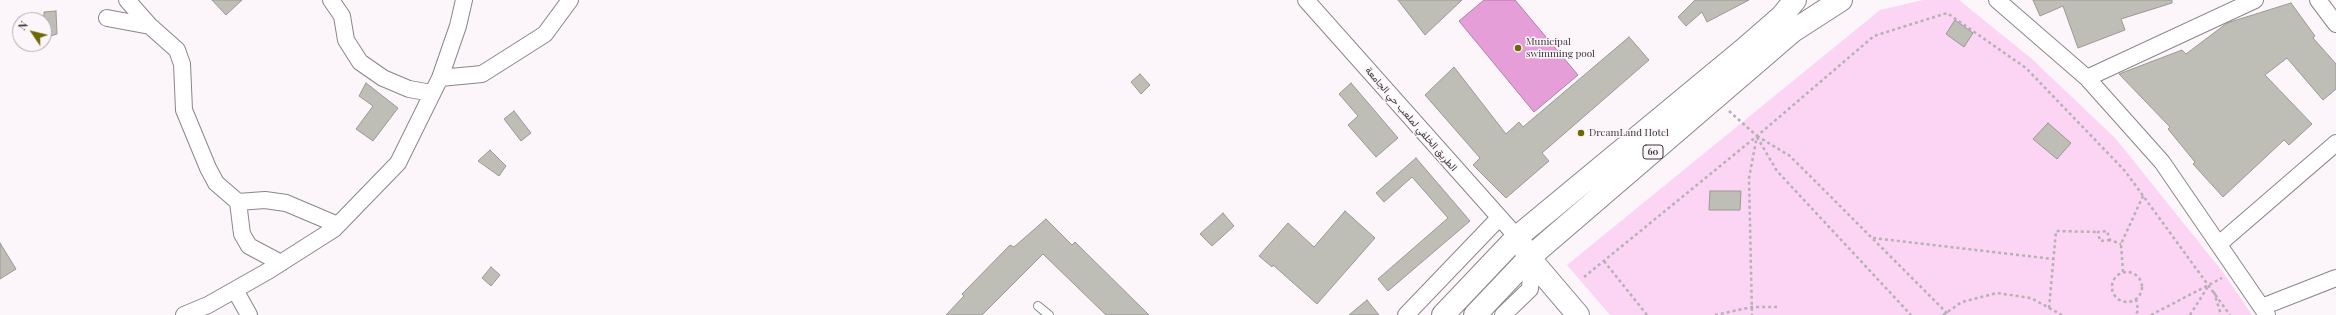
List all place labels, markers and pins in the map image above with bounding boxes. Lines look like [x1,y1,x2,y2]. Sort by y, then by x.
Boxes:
place label: Municipal swimming pool [1526,36,1595,60]
marker: Municipal swimming pool [1513,43,1523,53]
place label: DreamLand Hotel [1589,127,1669,139]
marker: DreamLand Hotel [1576,128,1586,138]

